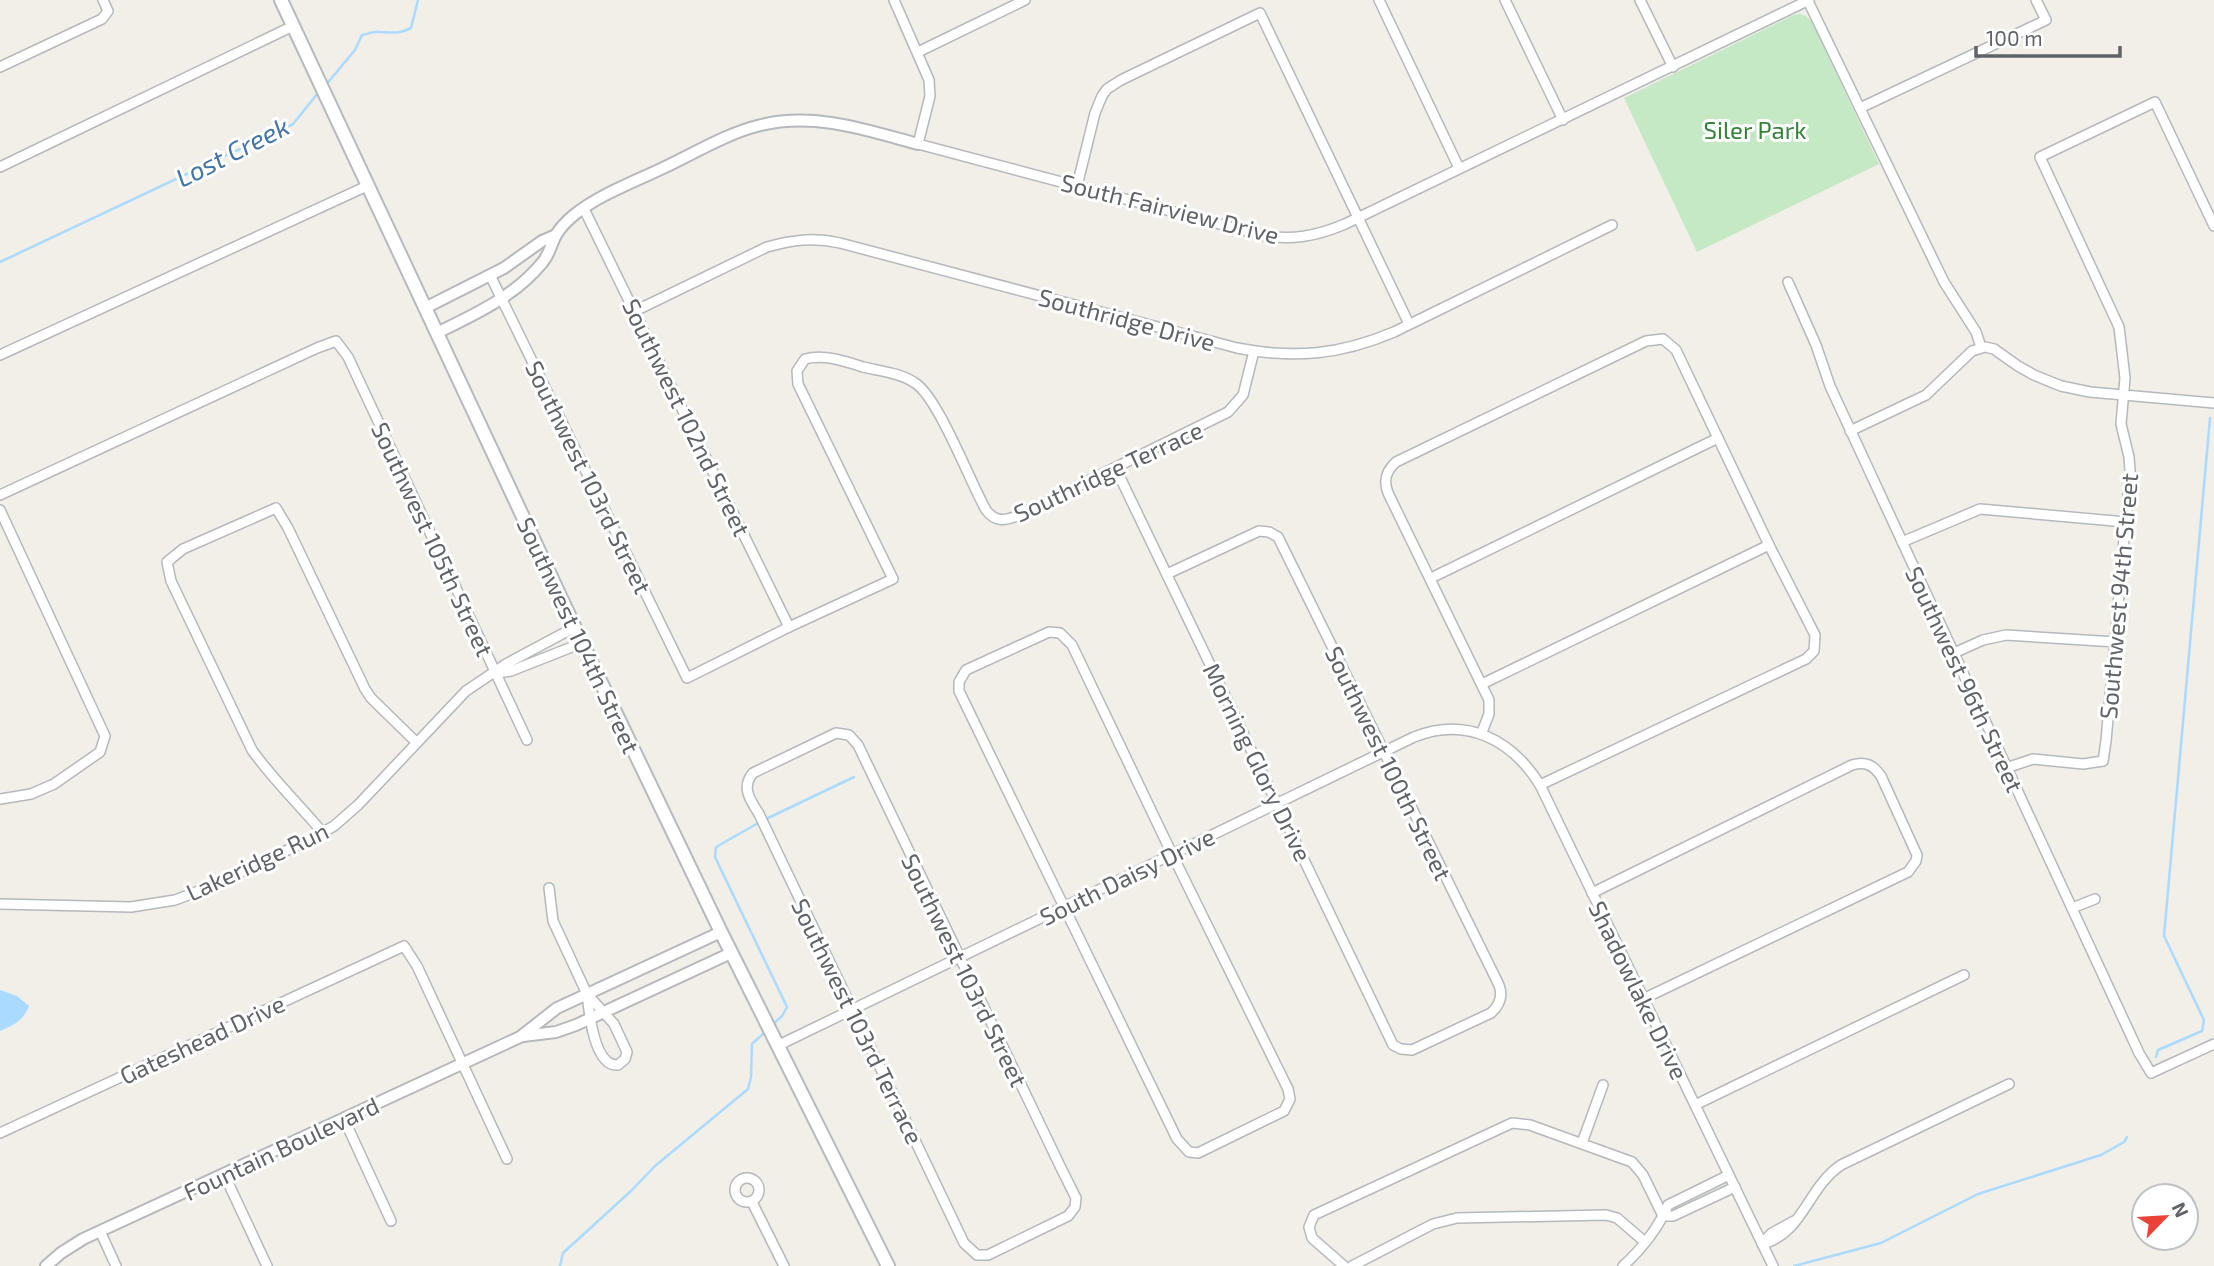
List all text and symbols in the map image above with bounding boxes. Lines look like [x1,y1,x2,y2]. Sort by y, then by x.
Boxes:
scale bar [1976,14,2120,58]
text: 100 m [1986,25,2043,50]
water label: Lost Creek [170,109,294,193]
park label: Siler Park [1704,115,1806,144]
street label: South Fairview Drive [1058,167,1282,249]
street label: Southridge Drive [1035,281,1219,357]
street label: Southwest 102nd Street [617,294,757,540]
street label: Southwest 103rd Street [520,356,658,598]
street label: Southridge Terrace [1009,415,1207,527]
street label: Southwest 105th Street [366,417,500,661]
street label: Southwest 94th Street [2093,472,2143,720]
street label: Southwest 104th Street [512,512,646,758]
street label: Southwest 96th Street [1900,562,2030,796]
street label: Southwest 100th Street [1320,641,1458,885]
street label: Morning Glory Drive [1197,658,1319,866]
street label: Lakeridge Run [181,815,333,907]
street label: South Daisy Drive [1035,821,1219,931]
street label: Southwest 103rd Street [896,849,1034,1091]
street label: Southwest 103rd Terrace [786,894,930,1148]
street label: Shadowlake Drive [1583,896,1695,1084]
street label: Gateshead Drive [115,988,289,1090]
street label: Fountain Boulevard [179,1090,383,1206]
north arrow [2130,1182,2200,1252]
text: N [2168,1199,2194,1221]

